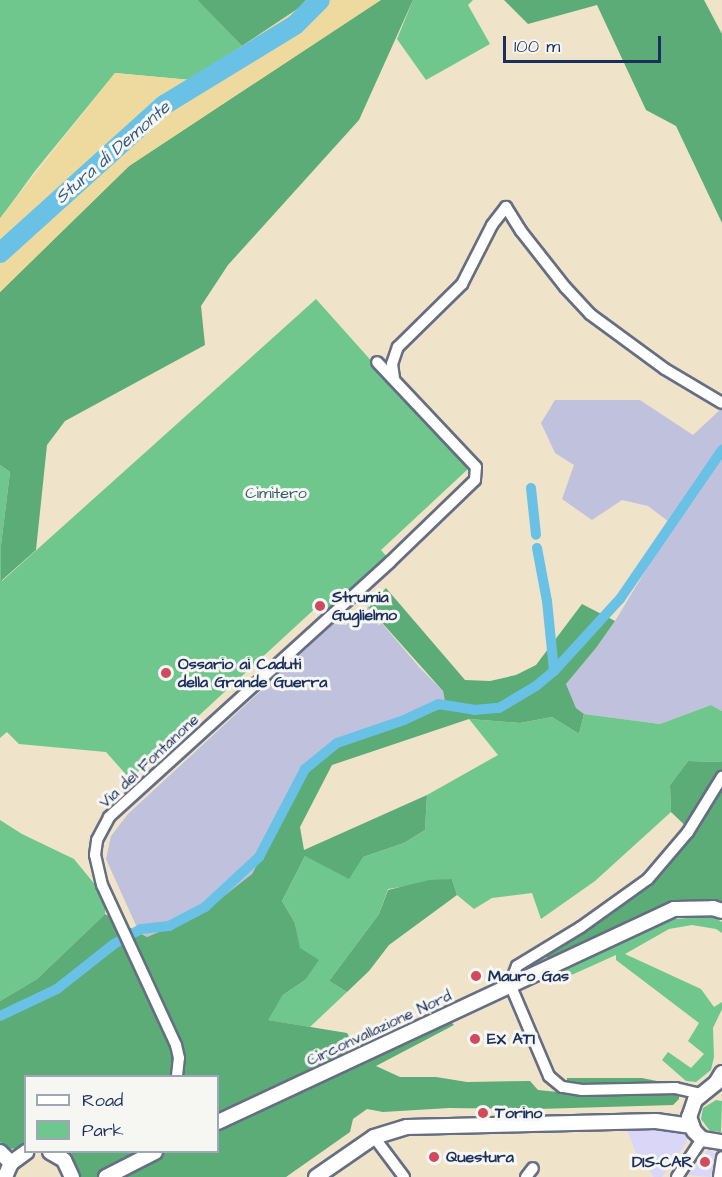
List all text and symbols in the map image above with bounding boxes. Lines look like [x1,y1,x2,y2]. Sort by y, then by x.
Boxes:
scale bar [506,24,664,62]
text: 100 m [514,34,560,59]
water label: Stura di Demonte [51,97,175,209]
park label: Cimitero [245,483,307,503]
place label: Strumia Guglielmo [332,587,397,625]
marker: Strumia Guglielmo [313,599,327,613]
place label: Ossario ai Caduti della Grande Guerra [178,654,327,692]
marker: Ossario ai Caduti della Grande Guerra [159,666,173,680]
street label: Via del Fontanone [95,710,203,812]
place label: Mauro Gas [488,966,569,986]
marker: Mauro Gas [469,969,483,983]
street label: Circonvallazione Nord [303,986,455,1070]
place label: EX ATI [487,1029,535,1049]
marker: EX ATI [468,1032,482,1046]
legend [24,1075,219,1153]
text: Road [82,1088,123,1113]
place label: Torino [495,1103,542,1123]
marker: Torino [476,1106,490,1120]
text: Park [82,1118,124,1143]
place label: Questura [446,1147,514,1167]
marker: Questura [427,1150,441,1164]
place label: DIS-CAR [632,1152,693,1172]
marker: DIS-CAR [698,1155,712,1169]

